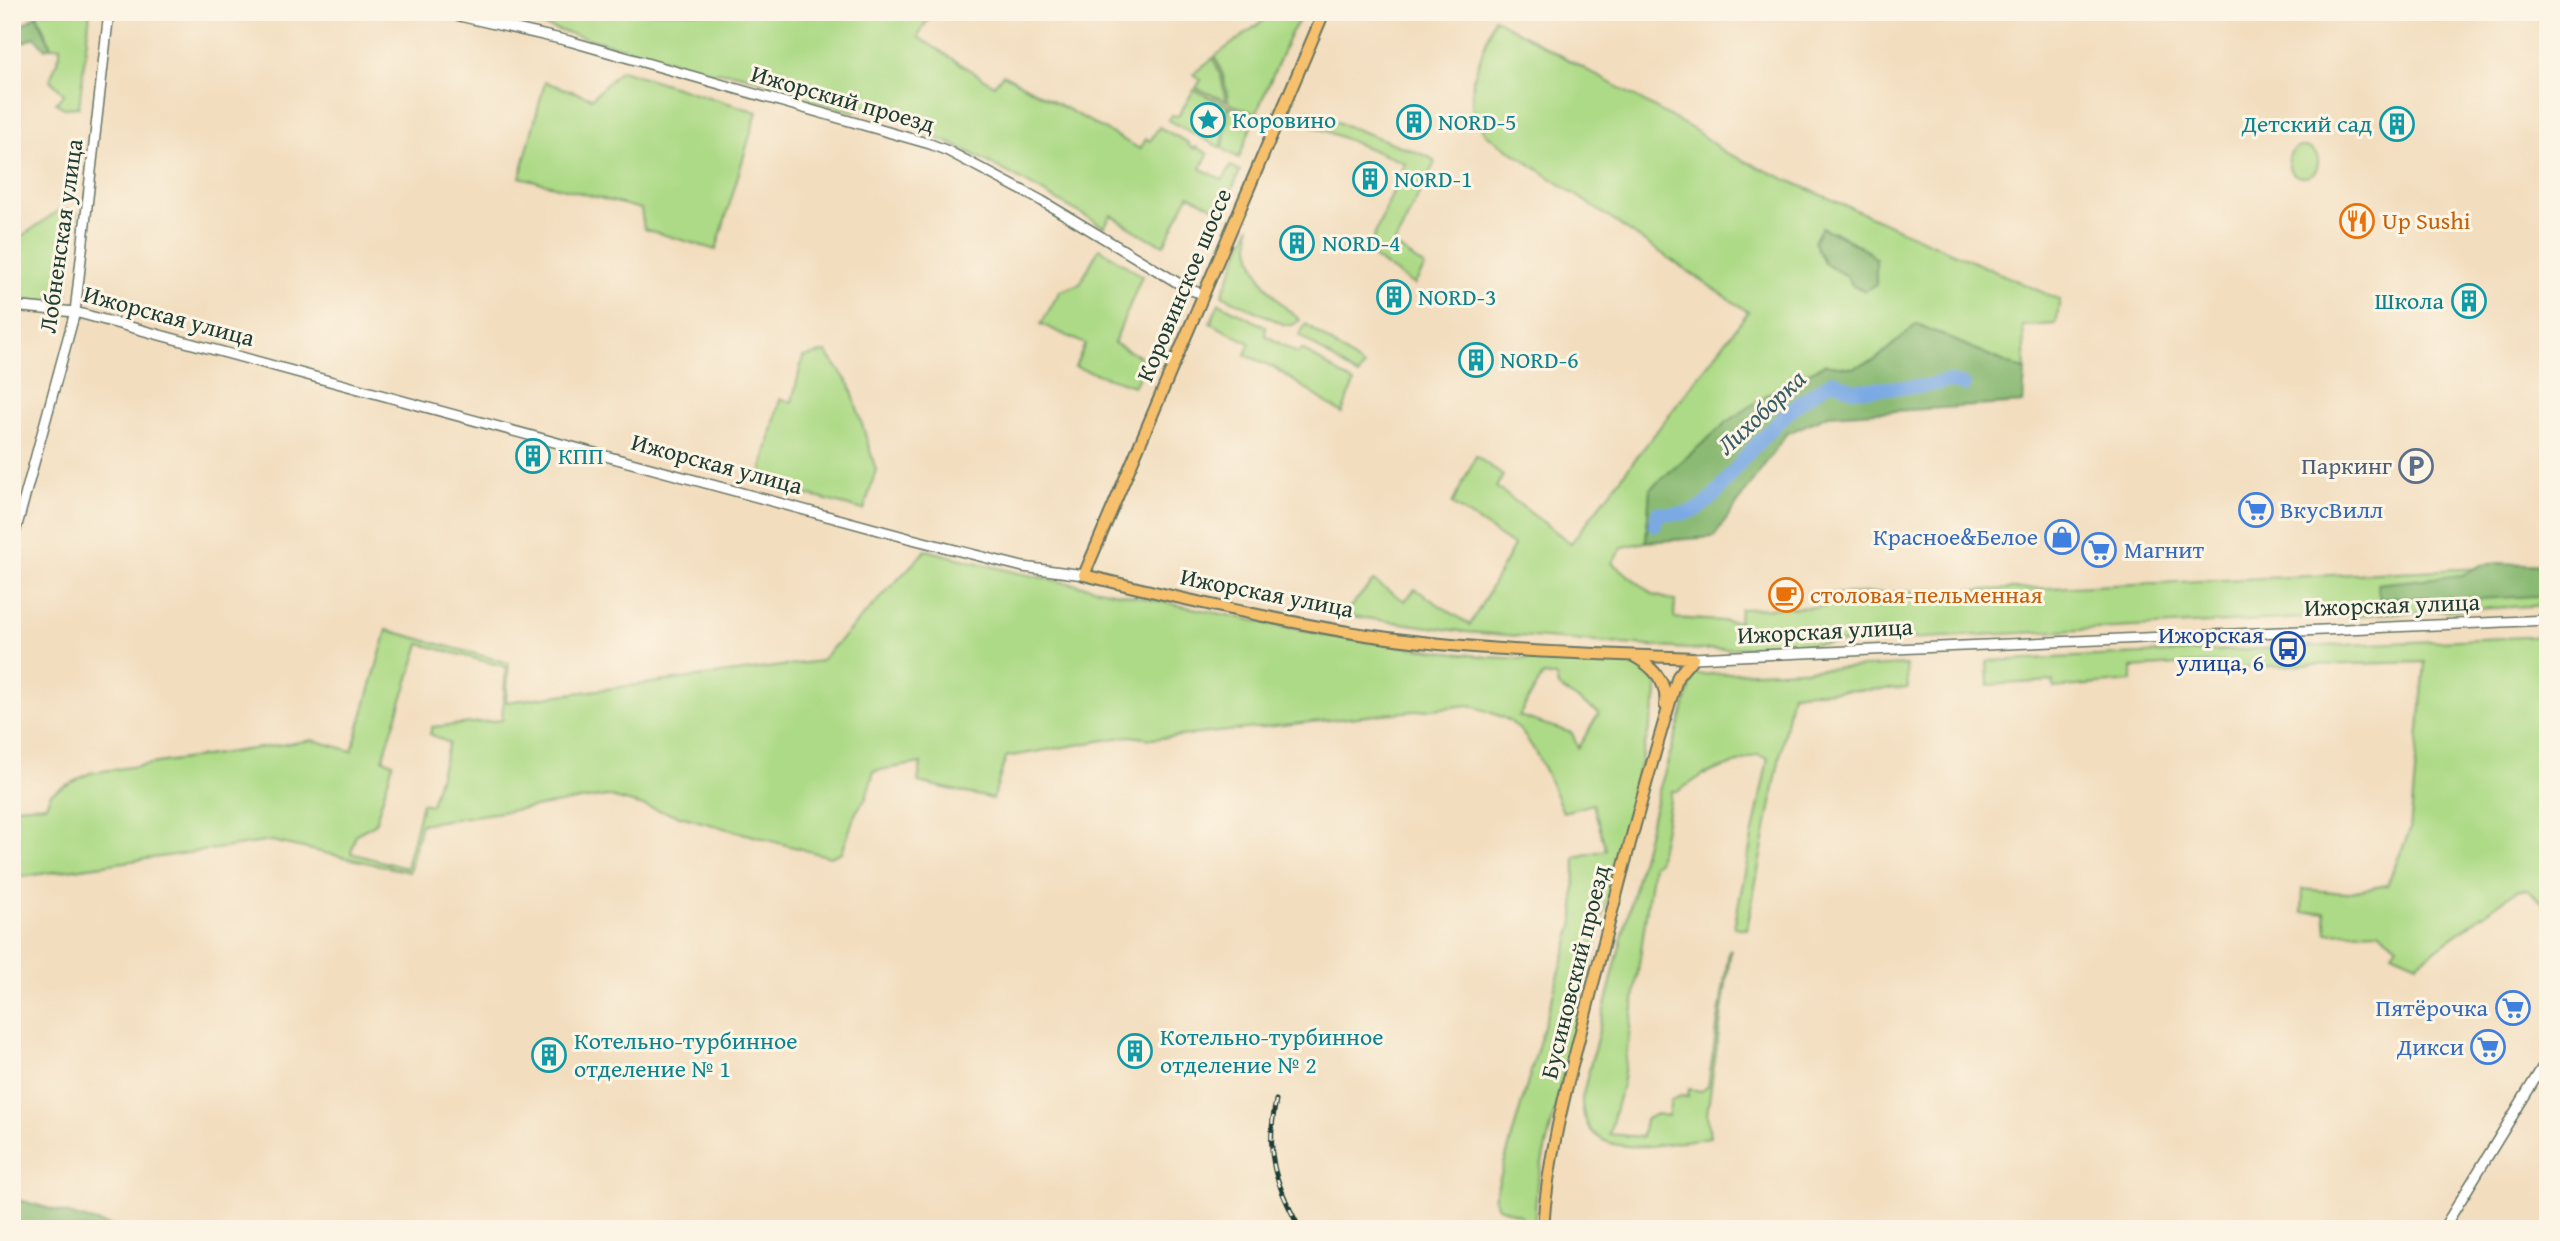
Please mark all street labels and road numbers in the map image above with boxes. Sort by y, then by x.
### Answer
street label: Ижорский проезд [747,56,939,141]
street label: Лобненская улица [30,136,92,335]
street label: Коровинское шоссе [1127,183,1240,387]
street label: Ижорская улица [80,276,259,355]
street label: Ижорская улица [628,424,807,503]
street label: Ижорская улица [1177,559,1357,627]
street label: Ижорская улица [2304,584,2481,625]
street label: Ижорская улица [1736,608,1914,653]
street label: Бусиновский проезд [1531,861,1618,1082]

